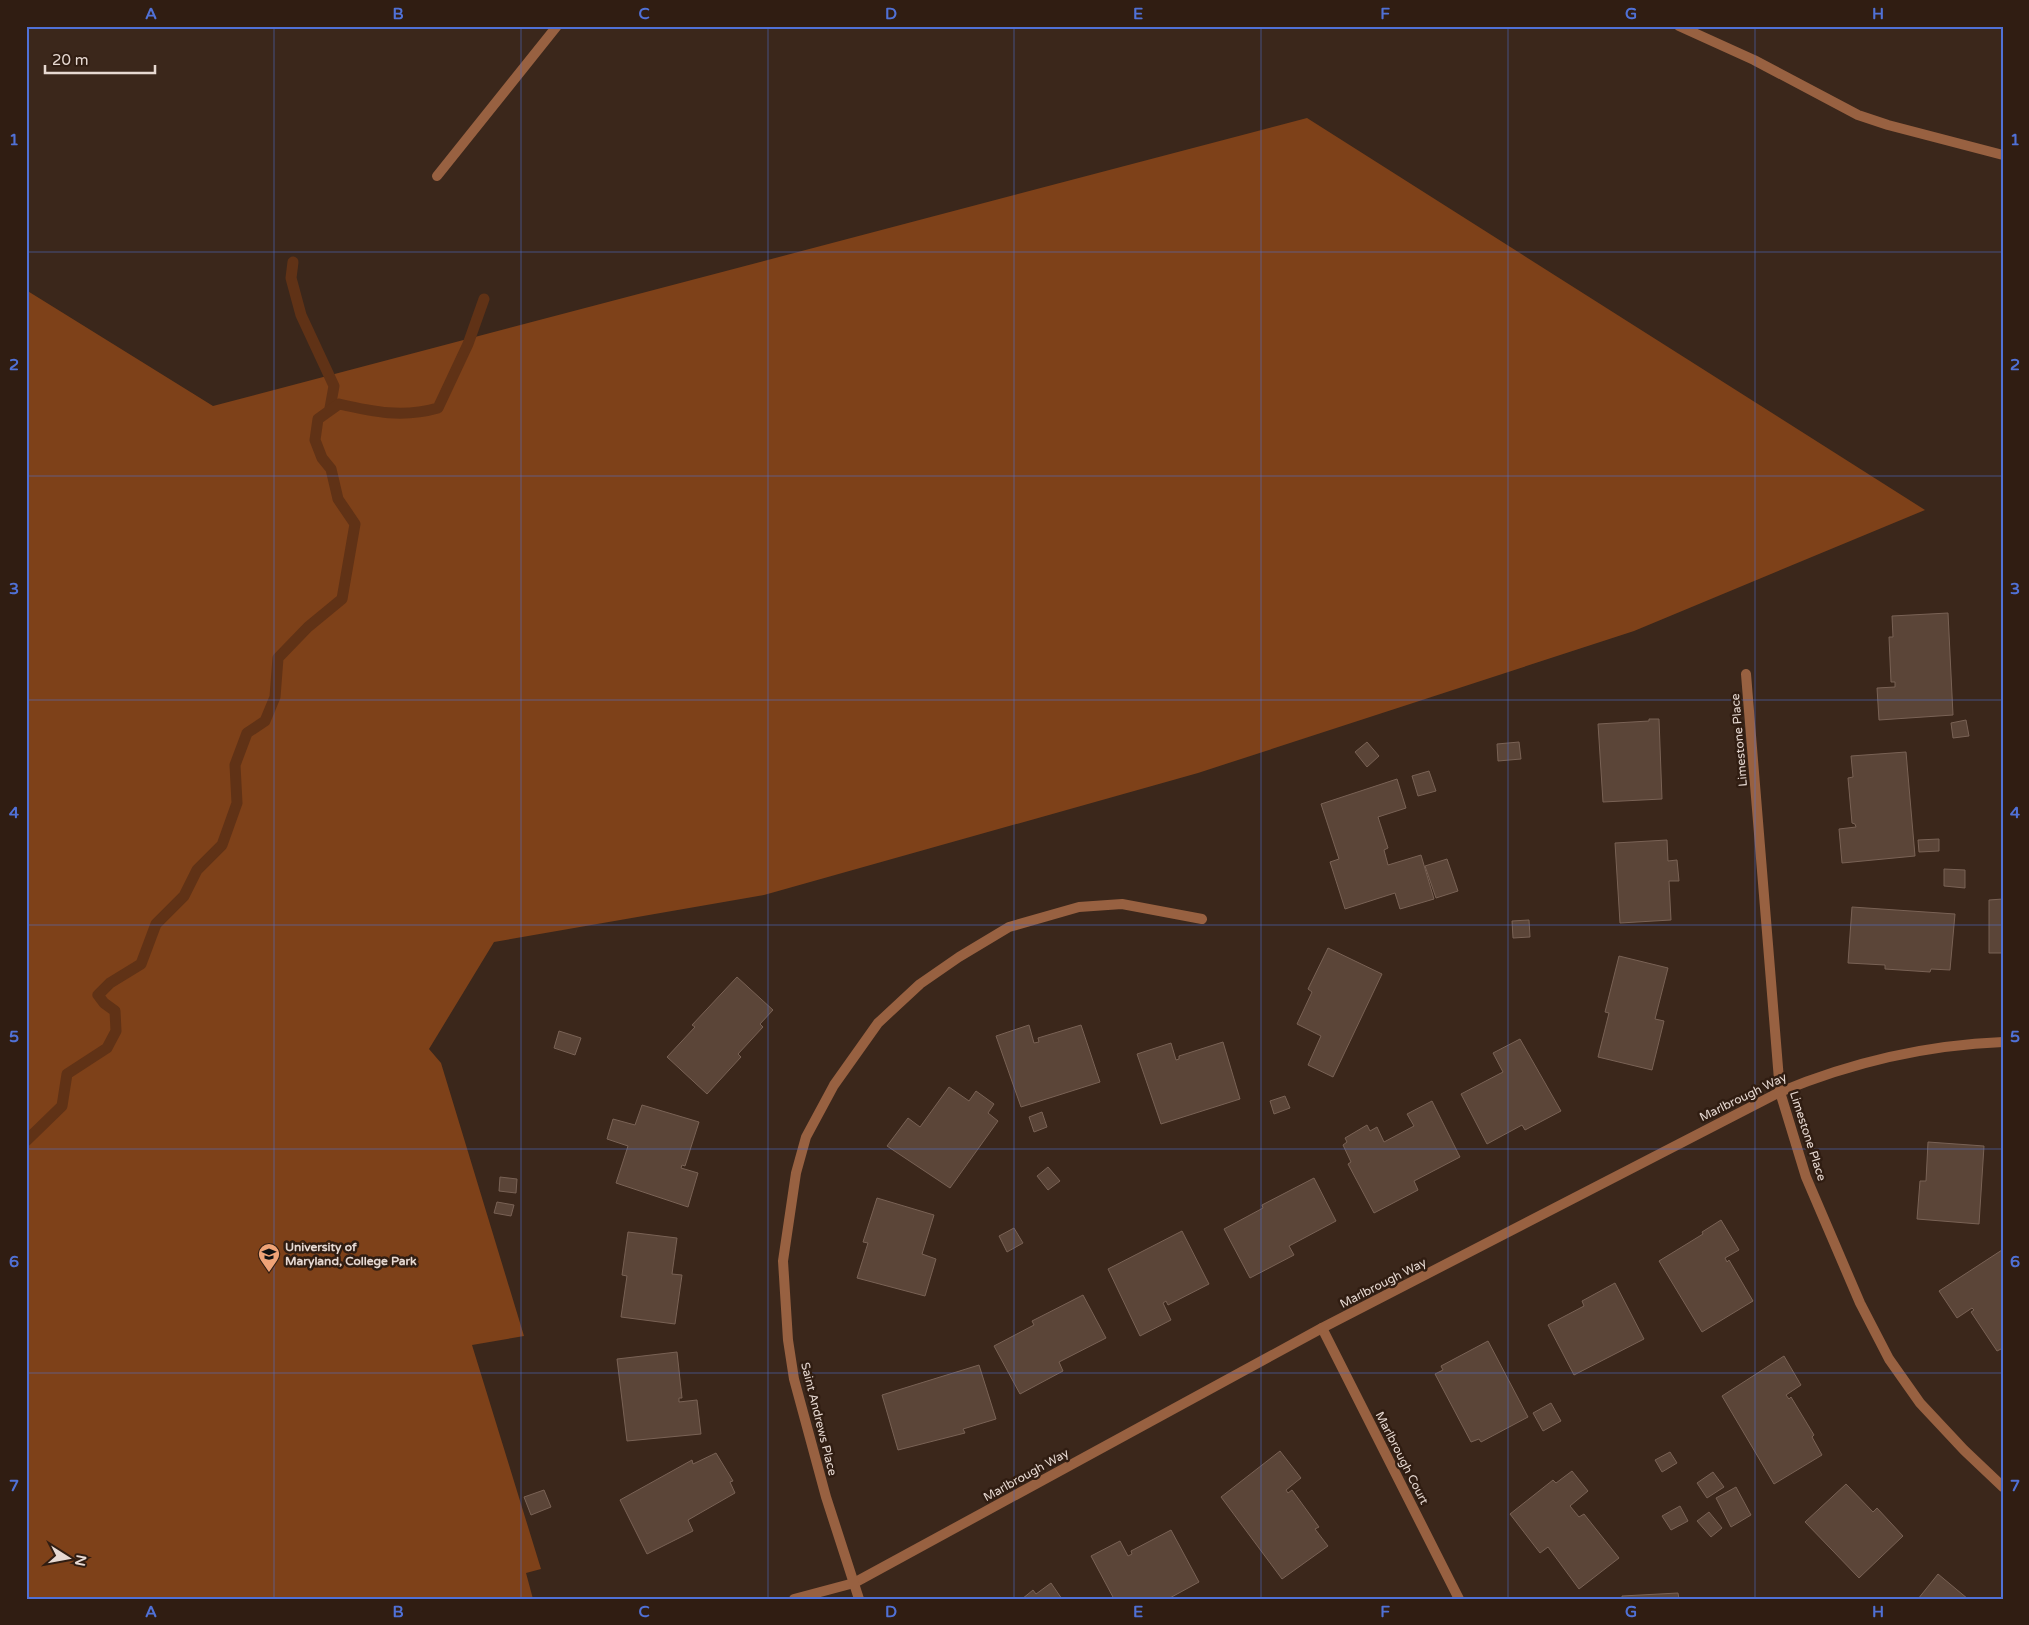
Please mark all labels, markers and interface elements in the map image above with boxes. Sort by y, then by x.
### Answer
text: A [145,4,157,24]
text: B [392,4,404,24]
text: C [638,4,650,24]
text: D [885,4,897,24]
text: E [1133,4,1143,24]
text: F [1380,4,1390,24]
text: G [1625,4,1637,24]
text: H [1872,4,1884,24]
scale bar [45,42,155,74]
text: 20 m [52,51,89,69]
text: 1 [9,130,19,150]
text: 1 [2010,130,2020,150]
text: 2 [9,355,19,375]
text: 2 [2010,355,2020,375]
text: 3 [9,579,19,599]
text: 3 [2010,579,2020,599]
street label: Limestone Place [1728,693,1750,787]
text: 4 [9,803,19,823]
text: 4 [2010,803,2020,823]
text: 5 [9,1027,19,1047]
text: 5 [2010,1027,2020,1047]
street label: Marlbrough Way [1697,1070,1789,1124]
street label: Limestone Place [1787,1089,1829,1183]
place label: University of Maryland, College Park [285,1240,417,1269]
school or university icon: University of Maryland, College Park [257,1242,281,1273]
text: 6 [9,1252,19,1272]
text: 6 [2010,1252,2020,1272]
street label: Marlbrough Way [1337,1255,1429,1311]
street label: Saint Andrews Place [798,1361,840,1477]
street label: Marlbrough Court [1373,1409,1432,1507]
street label: Marlbrough Way [981,1446,1072,1504]
text: 7 [9,1476,19,1496]
text: 7 [2010,1476,2020,1496]
north arrow [42,1532,92,1582]
text: N [71,1553,90,1568]
text: A [145,1602,157,1622]
text: B [392,1602,404,1622]
text: C [638,1602,650,1622]
text: D [885,1602,897,1622]
text: E [1133,1602,1143,1622]
text: F [1380,1602,1390,1622]
text: G [1625,1602,1637,1622]
text: H [1872,1602,1884,1622]

